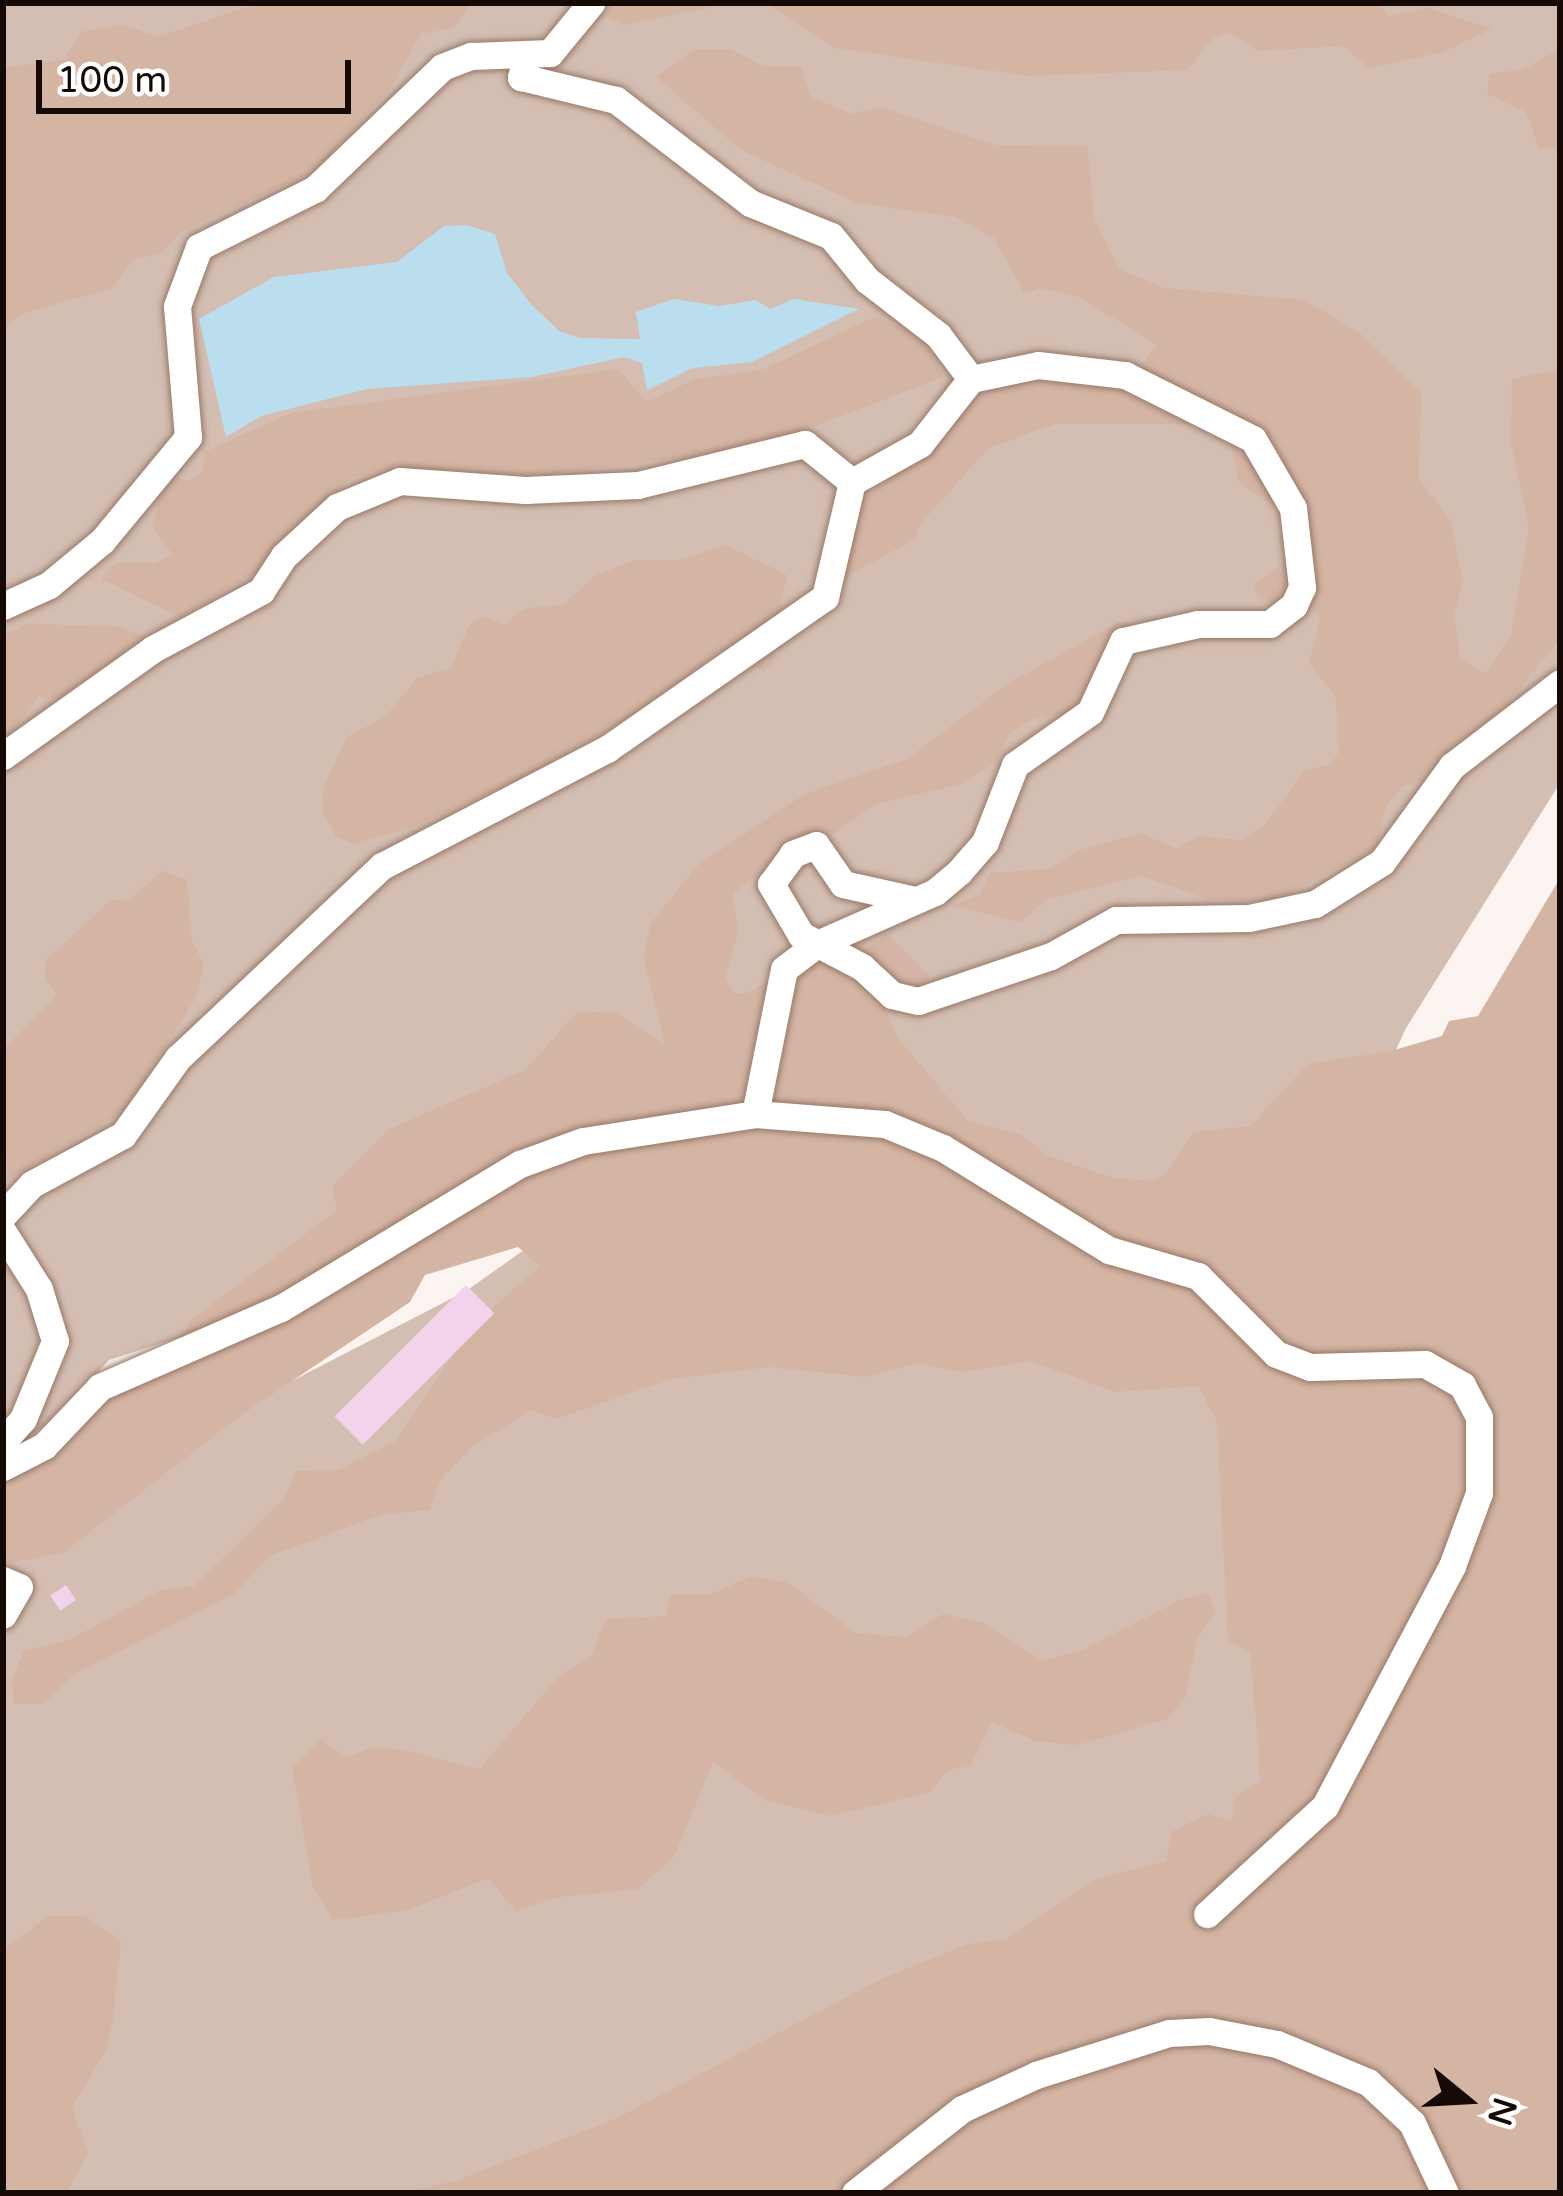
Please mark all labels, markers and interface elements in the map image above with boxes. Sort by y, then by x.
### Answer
scale bar [42,36,357,110]
text: 100 m [57,59,167,102]
north arrow [1407,2040,1527,2160]
text: N [1479,2093,1524,2130]

